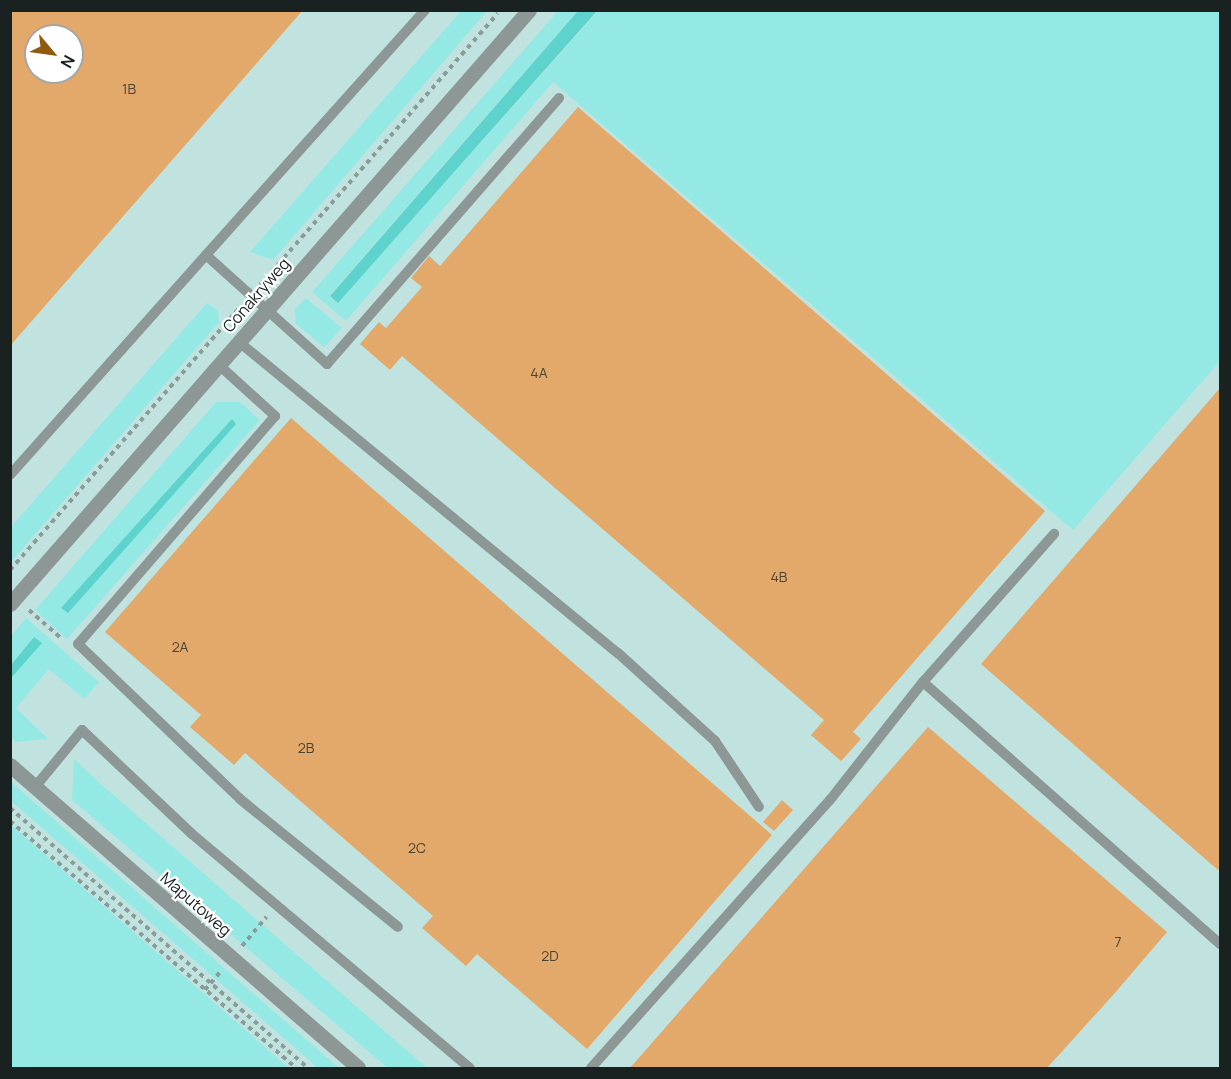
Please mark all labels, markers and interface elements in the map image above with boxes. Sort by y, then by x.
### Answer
north arrow [24,24,84,84]
text: N [56,51,80,72]
house number: 1B [122,81,136,97]
street label: Conakryweg [219,254,293,336]
house number: 4A [530,365,548,381]
house number: 4B [771,569,787,585]
house number: 2A [172,639,188,655]
house number: 2B [298,740,314,756]
house number: 2C [408,840,426,856]
street label: Maputoweg [157,868,235,940]
house number: 7 [1114,934,1122,950]
house number: 2D [541,948,559,964]

